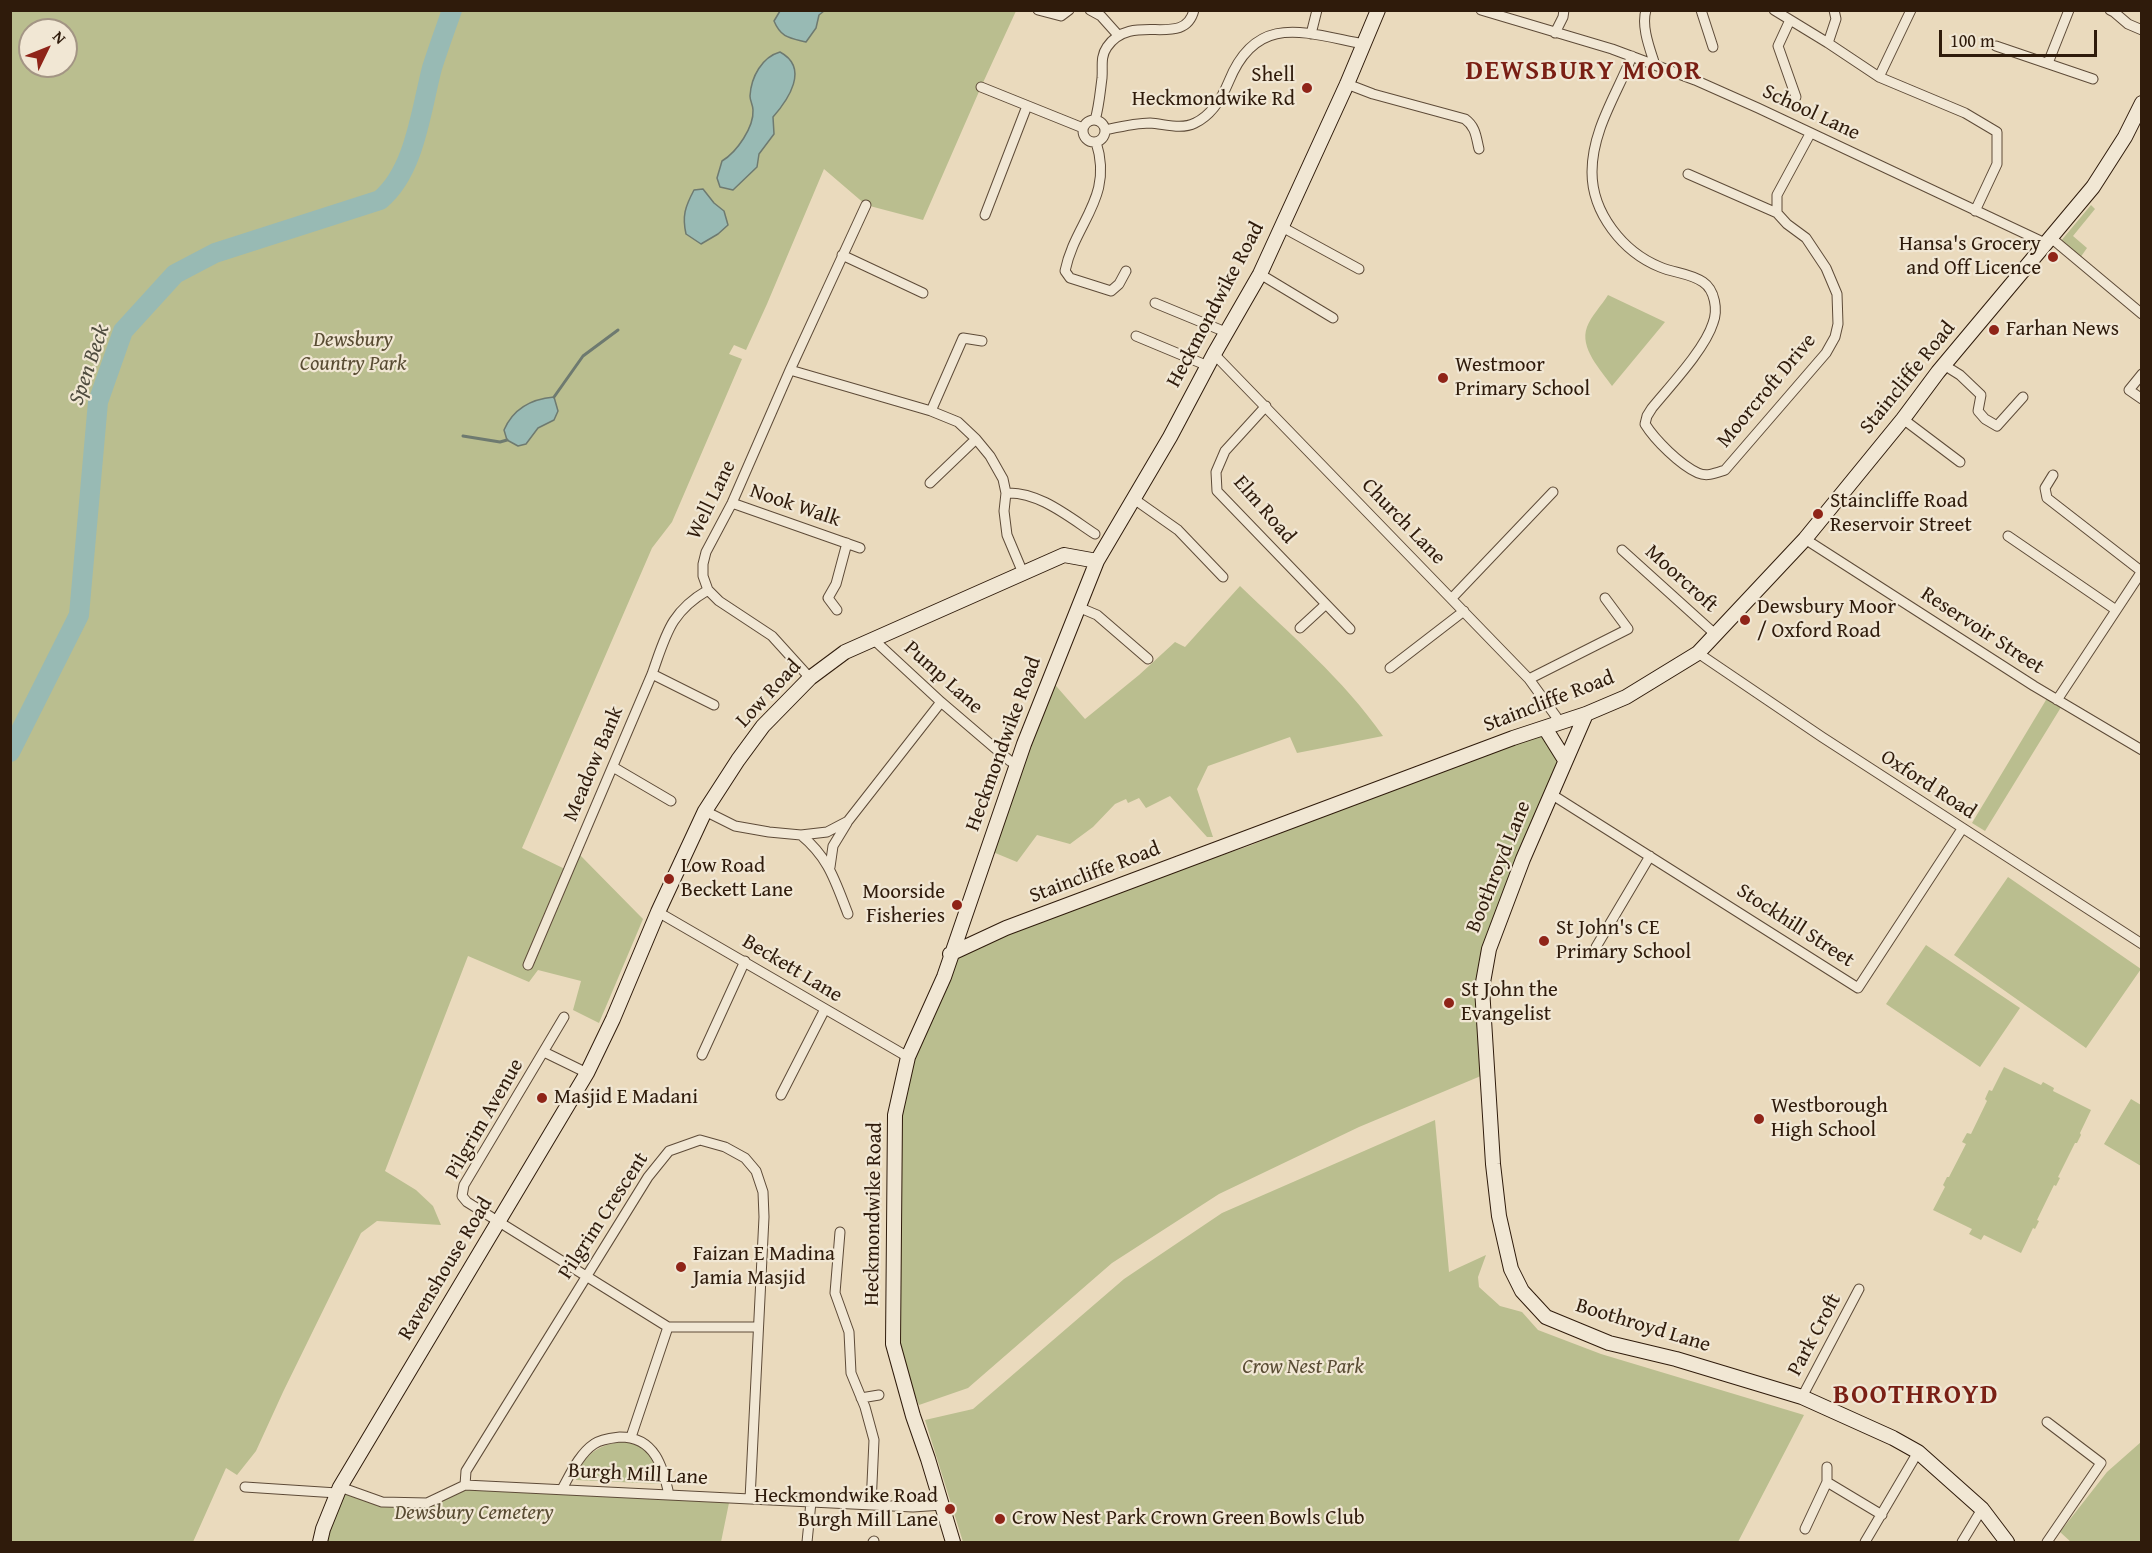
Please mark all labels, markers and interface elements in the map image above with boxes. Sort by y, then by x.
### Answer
north arrow [18,18,78,78]
scale bar [1942,18,2100,56]
text: N [47,25,72,49]
text: 100 m [1950,27,1995,54]
district label: DEWSBURY MOOR [1466,56,1702,88]
place label: Shell Heckmondwike Rd [1132,63,1295,113]
street label: School Lane [1758,79,1864,147]
marker: Shell Heckmondwike Rd [1300,81,1314,95]
street label: Heckmondwike Road [1162,218,1270,392]
place label: Hansa's Grocery and Off Licence [1899,232,2041,282]
marker: Hansa's Grocery and Off Licence [2046,250,2060,264]
street label: Staincliffe Road [1855,316,1961,440]
place label: Farhan News [2006,317,2119,343]
water label: Spen Beck [64,321,116,409]
marker: Farhan News [1987,323,2001,337]
park label: Dewsbury Country Park [300,328,406,378]
street label: Moorcroft Drive [1712,329,1822,453]
place label: Westmoor Primary School [1455,353,1590,403]
marker: Westmoor Primary School [1436,371,1450,385]
street label: Well Lane [682,456,742,544]
street label: Elm Road [1228,471,1300,549]
street label: Church Lane [1356,474,1450,570]
street label: Nook Walk [746,479,844,533]
place label: Staincliffe Road Reservoir Street [1830,489,1972,539]
marker: Staincliffe Road Reservoir Street [1811,507,1825,521]
street label: Moorcroft [1639,540,1723,618]
street label: Reservoir Street [1916,582,2048,680]
place label: Dewsbury Moor / Oxford Road [1757,595,1896,645]
marker: Dewsbury Moor / Oxford Road [1738,613,1752,627]
street label: Pump Lane [898,636,988,720]
street label: Heckmondwike Road [961,653,1047,835]
street label: Low Road [731,655,807,733]
street label: Staincliffe Road [1480,666,1618,738]
street label: Meadow Bank [558,703,630,825]
street label: Oxford Road [1875,745,1981,825]
street label: Boothroyd Lane [1461,798,1537,936]
street label: Staincliffe Road [1026,837,1164,909]
place label: Low Road Beckett Lane [681,854,793,904]
marker: Low Road Beckett Lane [662,872,676,886]
street label: Stockhill Street [1731,879,1859,973]
place label: Moorside Fisheries [862,880,945,930]
marker: Moorside Fisheries [950,898,964,912]
place label: St John's CE Primary School [1556,916,1691,966]
street label: Beckett Lane [737,929,847,1009]
marker: St John's CE Primary School [1537,934,1551,948]
place label: St John the Evangelist [1461,978,1558,1028]
marker: St John the Evangelist [1442,996,1456,1010]
street label: Pilgrim Avenue [440,1055,530,1183]
place label: Masjid E Madani [554,1085,698,1111]
marker: Masjid E Madani [535,1091,549,1105]
place label: Westborough High School [1771,1094,1888,1144]
marker: Westborough High School [1752,1112,1766,1126]
street label: Heckmondwike Road [860,1122,888,1306]
street label: Pilgrim Crescent [554,1148,654,1284]
street label: Ravenshouse Road [393,1193,499,1345]
place label: Faizan E Madina Jamia Masjid [693,1242,835,1292]
marker: Faizan E Madina Jamia Masjid [674,1260,688,1274]
street label: Park Croft [1783,1289,1847,1381]
street label: Boothroyd Lane [1573,1294,1713,1358]
park label: Crow Nest Park [1242,1355,1364,1381]
district label: BOOTHROYD [1833,1380,1999,1412]
street label: Burgh Mill Lane [567,1459,709,1491]
place label: Heckmondwike Road Burgh Mill Lane [754,1484,938,1534]
park label: Dewsbury Cemetery [394,1501,554,1527]
marker: Heckmondwike Road Burgh Mill Lane [943,1502,957,1516]
place label: Crow Nest Park Crown Green Bowls Club [1012,1506,1365,1532]
marker: Crow Nest Park Crown Green Bowls Club [993,1512,1007,1526]

